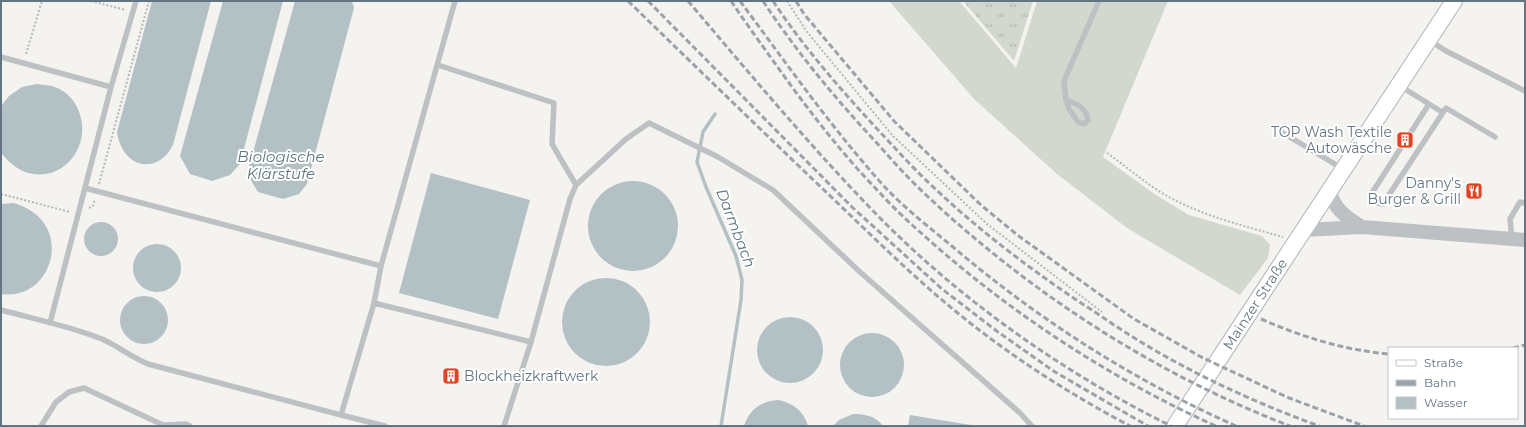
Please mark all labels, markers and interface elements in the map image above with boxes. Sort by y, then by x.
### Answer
place label: TOP Wash Textile Autowäsche [1271,123,1392,157]
building icon: TOP Wash Textile Autowäsche [1395,130,1415,150]
water label: Biologische Klärstufe [237,147,325,183]
place label: Danny's Burger & Grill [1368,174,1461,208]
restaurant icon: Danny's Burger & Grill [1464,181,1484,201]
water label: Darmbach [712,186,760,270]
street label: Mainzer Straße [1219,255,1291,353]
legend [1388,347,1518,419]
text: Straße [1424,355,1463,370]
building icon: Blockheizkraftwerk [441,366,461,386]
place label: Blockheizkraftwerk [464,367,599,385]
text: Bahn [1424,375,1456,390]
text: Wasser [1424,395,1468,410]

